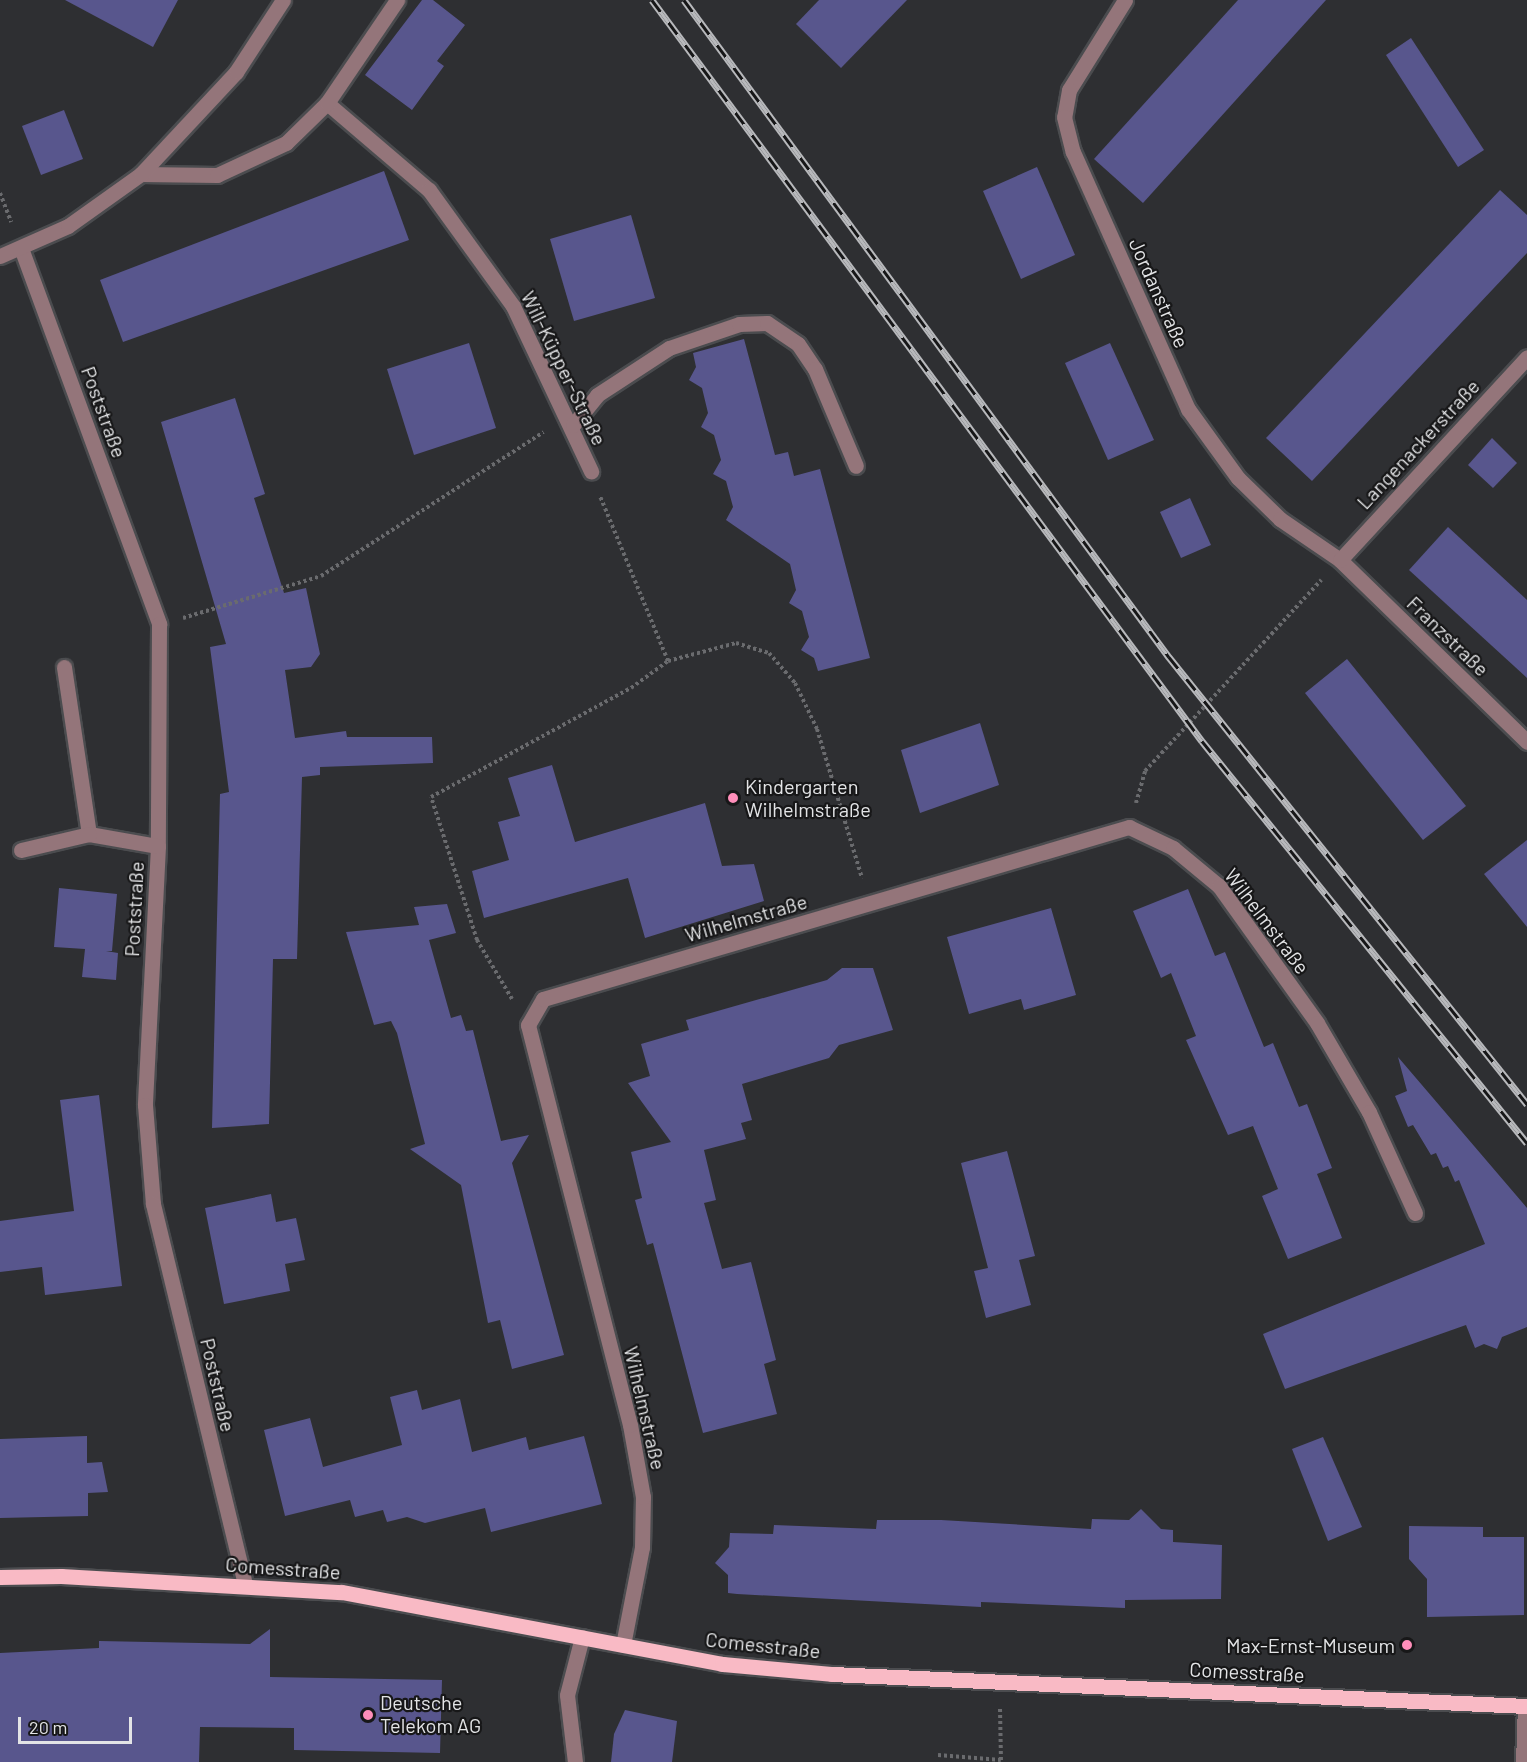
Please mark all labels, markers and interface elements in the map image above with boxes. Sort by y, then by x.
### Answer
street label: Jordanstraße [1124,234,1194,352]
street label: Will-Küpper-Straße [516,287,612,449]
street label: Poststraße [76,363,132,461]
street label: Langenackerstraße [1352,374,1484,514]
street label: Franzstraße [1402,591,1494,681]
place label: Kindergarten Wilhelmstraße [745,774,871,821]
marker: Kindergarten Wilhelmstraße [726,791,740,805]
street label: Poststraße [120,861,148,957]
street label: Wilhelmstraße [1220,864,1314,978]
street label: Wilhelmstraße [682,889,810,947]
street label: Poststraße [196,1336,240,1434]
street label: Wilhelmstraße [619,1344,671,1472]
street label: Comesstraße [225,1552,341,1584]
street label: Comesstraße [704,1627,822,1663]
place label: Max-Ernst-Museum [1226,1633,1395,1657]
marker: Max-Ernst-Museum [1400,1638,1414,1652]
street label: Comesstraße [1189,1657,1305,1687]
place label: Deutsche Telekom AG [380,1691,481,1738]
scale bar [21,1705,135,1743]
marker: Deutsche Telekom AG [361,1708,375,1722]
text: 20 m [29,1716,67,1738]

